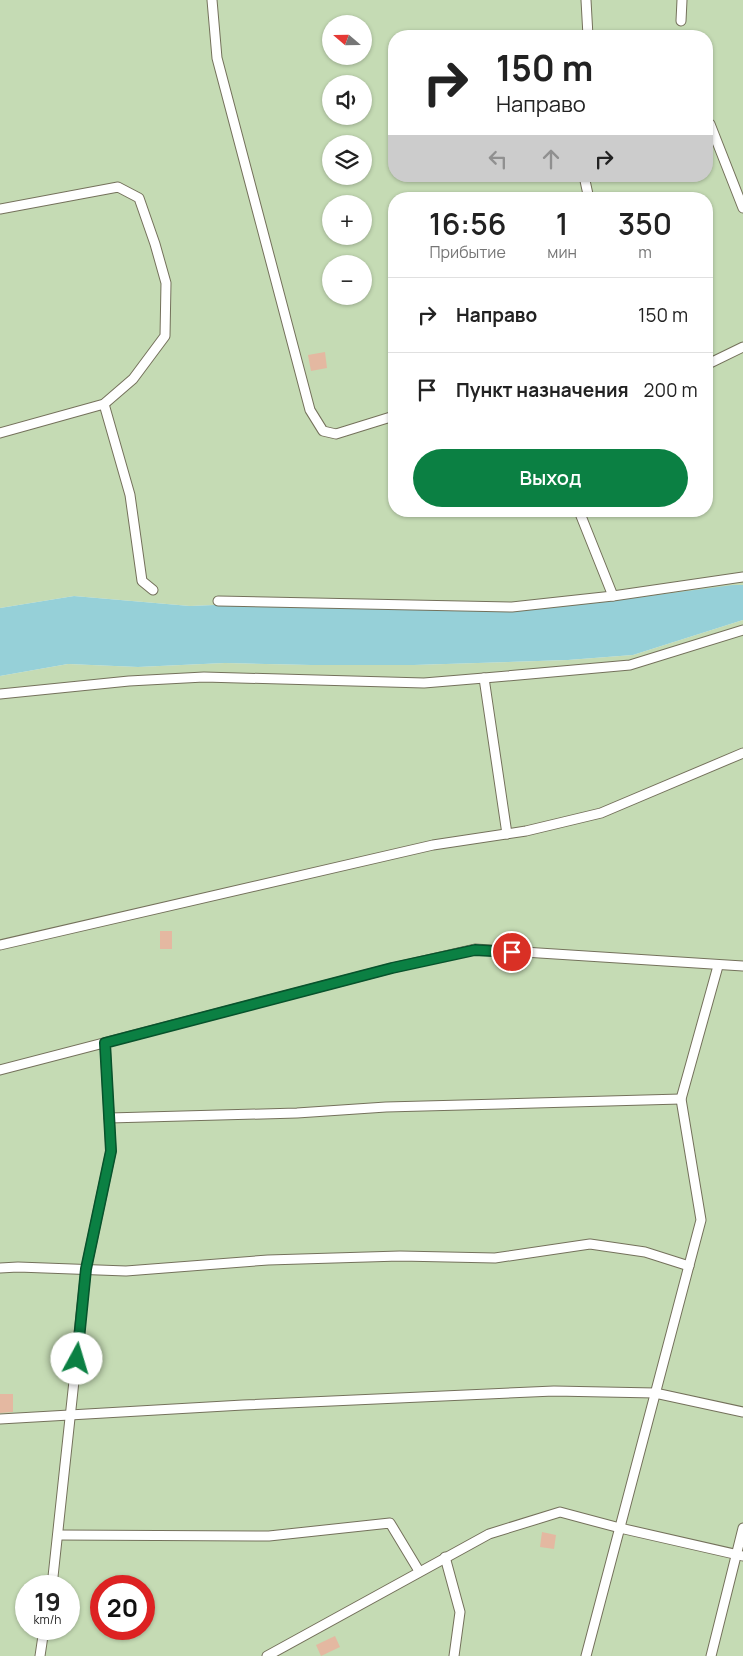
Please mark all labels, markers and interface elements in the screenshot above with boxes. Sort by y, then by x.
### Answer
north arrow [322,15,372,65]
map controls [322,15,372,305]
text: 150 m [496,44,593,92]
icon: right [413,50,478,115]
button: sound [322,75,372,125]
text: Направо [496,89,586,119]
button: layers [322,135,372,185]
icon: left [484,145,512,173]
icon: ahead [537,145,565,173]
icon: right [590,145,618,173]
button: + [322,195,372,245]
text: 16:56 [429,203,506,244]
text: 1 [556,203,569,244]
text: 350 [618,203,672,244]
text: Прибытие [430,241,506,263]
text: мин [547,241,577,263]
text: m [638,241,652,263]
button: − [322,255,372,305]
icon: right [413,301,441,329]
text: Направо [456,302,537,328]
text: 150 m [638,302,688,328]
icon: arrive [413,376,441,404]
text: Пункт назначения [456,377,629,403]
text: 200 m [644,377,698,403]
button: Выход [413,449,688,507]
pin [491,931,533,973]
icon: arrive [498,938,526,966]
position arrow [50,1332,102,1384]
speed limit sign: 20 [90,1575,155,1640]
text: 19 [34,1584,61,1619]
text: km/h [34,1611,61,1628]

